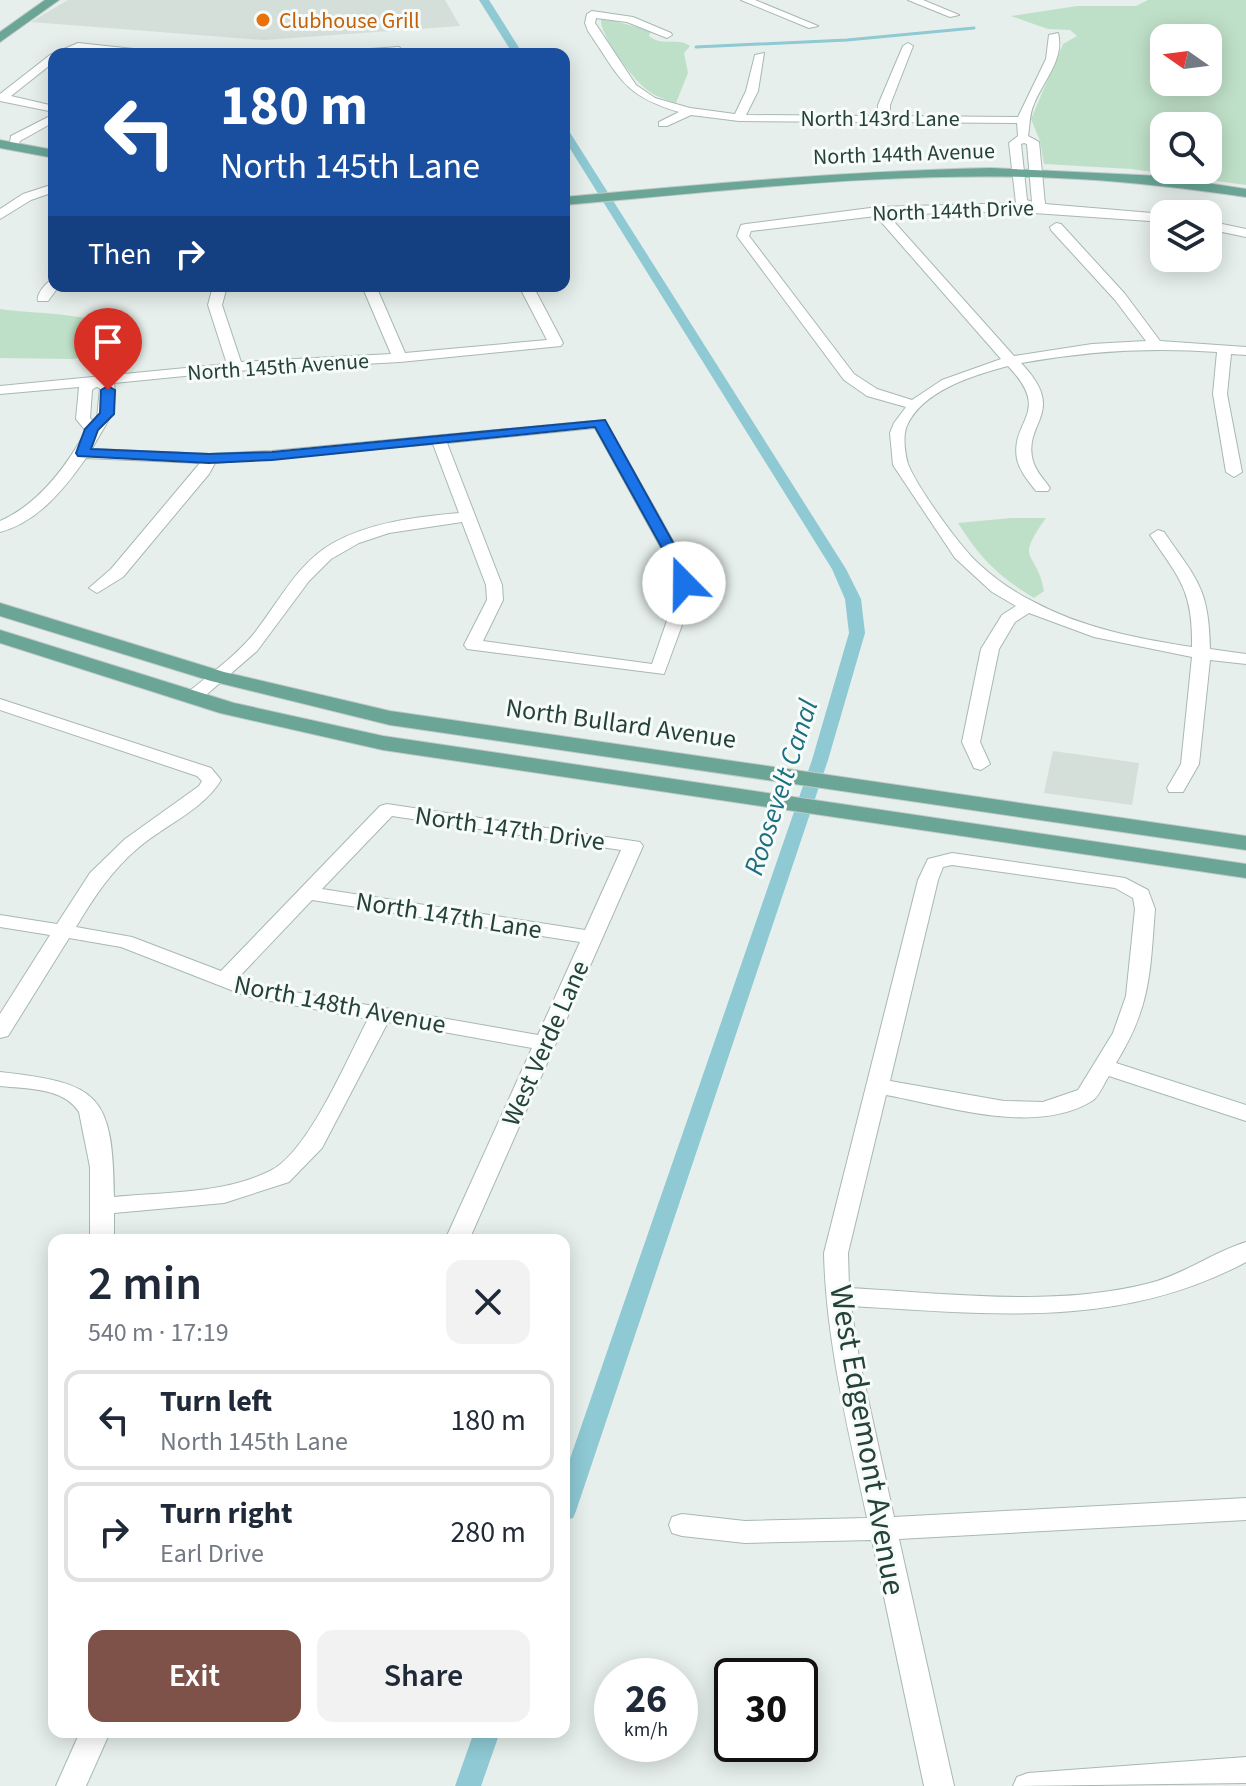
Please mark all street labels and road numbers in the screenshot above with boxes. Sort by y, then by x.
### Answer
street label: North 143rd Lane [800,103,960,135]
street label: North 144th Avenue [813,135,996,173]
street label: North 144th Drive [872,192,1035,230]
street label: North 145th Avenue [186,345,370,389]
street label: North Bullard Avenue [503,689,739,758]
street label: North 147th Drive [413,797,607,860]
street label: North 147th Lane [353,883,545,948]
street label: West Verde Lane [492,954,599,1132]
street label: North 148th Avenue [231,966,449,1043]
street label: West Edgemont Avenue [817,1282,917,1599]

